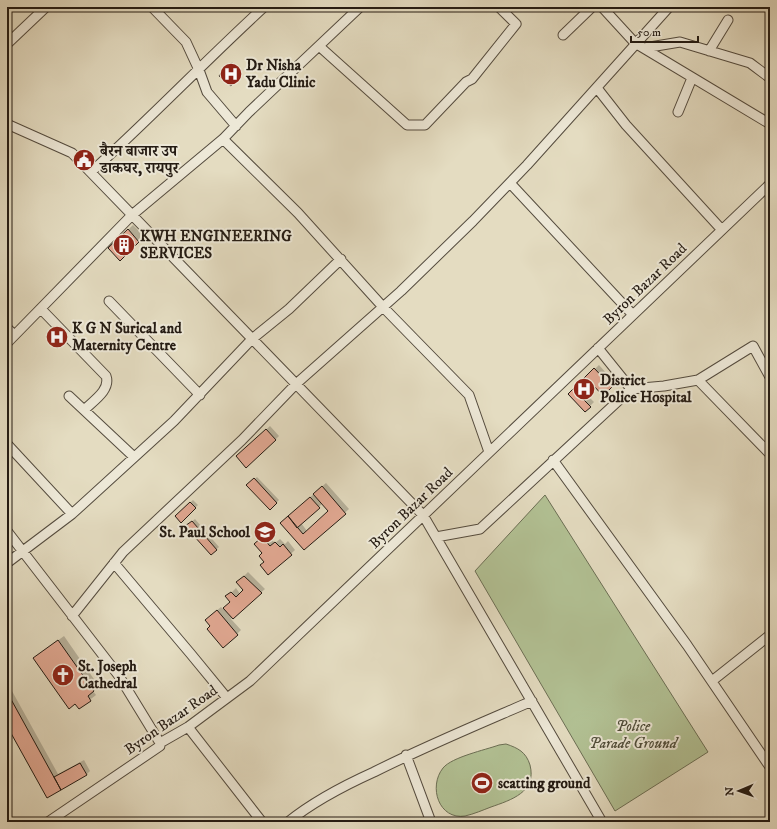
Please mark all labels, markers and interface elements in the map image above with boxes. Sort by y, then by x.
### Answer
scale bar [631,18,698,44]
text: 50 m [637,25,661,40]
place label: Dr Nisha Yadu Clinic [245,56,316,92]
hospital icon: Dr Nisha Yadu Clinic [218,61,244,87]
place label: बैरन बाजार उप डाकघर, रायपुर [99,141,180,178]
public building icon: बैरन बाजार उप डाकघर, रायपुर [71,147,97,173]
place label: KWH ENGINEERING SERVICES [140,227,292,263]
building icon: KWH ENGINEERING SERVICES [111,232,137,258]
street label: Byron Bazar Road [599,239,691,329]
place label: K G N Surical and Maternity Centre [72,319,182,355]
hospital icon: K G N Surical and Maternity Centre [44,324,70,350]
place label: District Police Hospital [600,371,692,407]
hospital icon: District Police Hospital [571,376,597,402]
street label: Byron Bazar Road [365,463,457,553]
school or university icon: St. Paul School [252,519,278,545]
place label: St. Paul School [159,523,250,542]
place label: St. Joseph Cathedral [78,657,138,693]
church icon: St. Joseph Cathedral [50,662,76,688]
street label: Byron Bazar Road [121,681,222,759]
park label: Police Parade Ground [589,717,680,753]
sports icon: scatting ground [469,770,495,796]
north arrow [719,771,759,811]
place label: scatting ground [498,774,591,793]
text: N [723,787,737,796]

